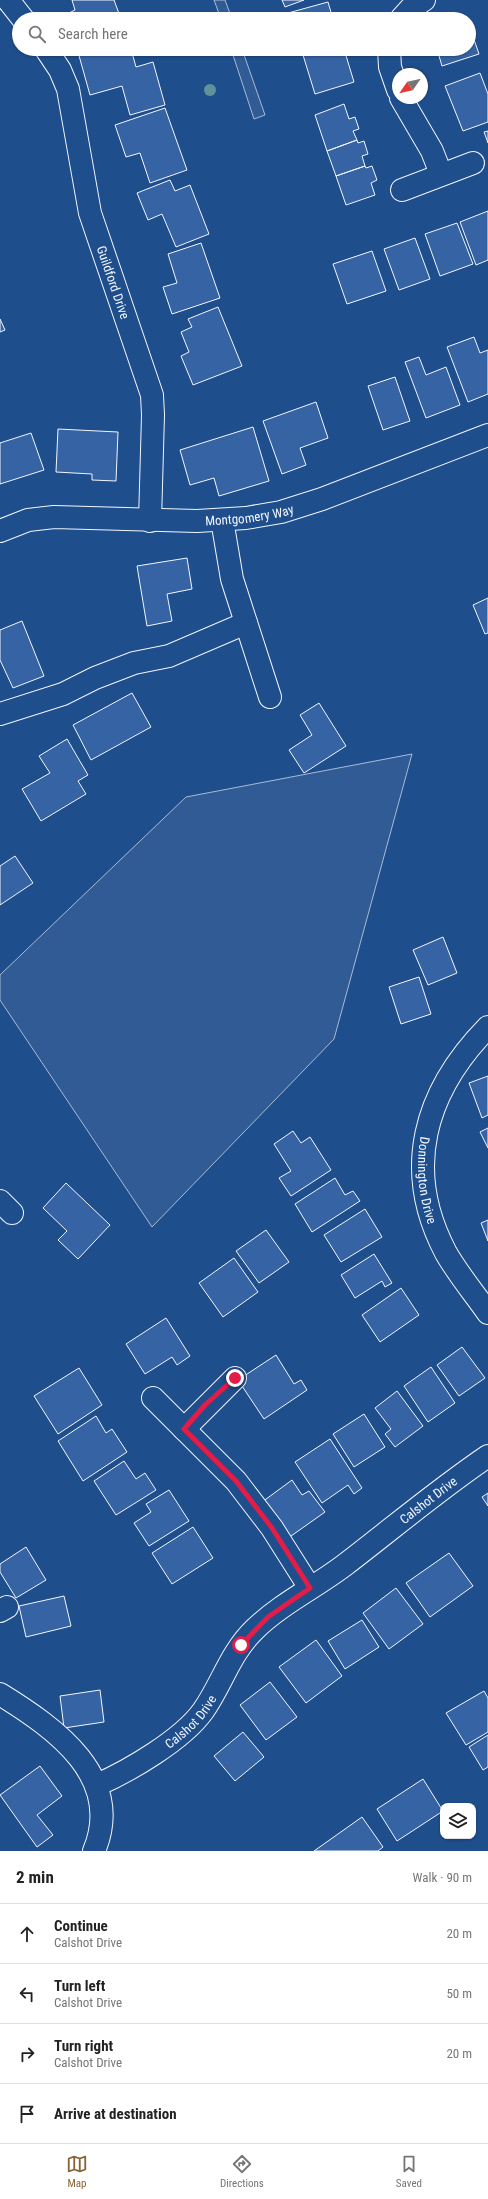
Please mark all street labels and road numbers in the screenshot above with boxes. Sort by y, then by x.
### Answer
street label: Guildford Drive [94,244,133,321]
street label: Montgomery Way [205,501,296,528]
street label: Donnington Drive [415,1136,440,1226]
street label: Calshot Drive [397,1473,460,1527]
street label: Calshot Drive [162,1692,219,1751]

